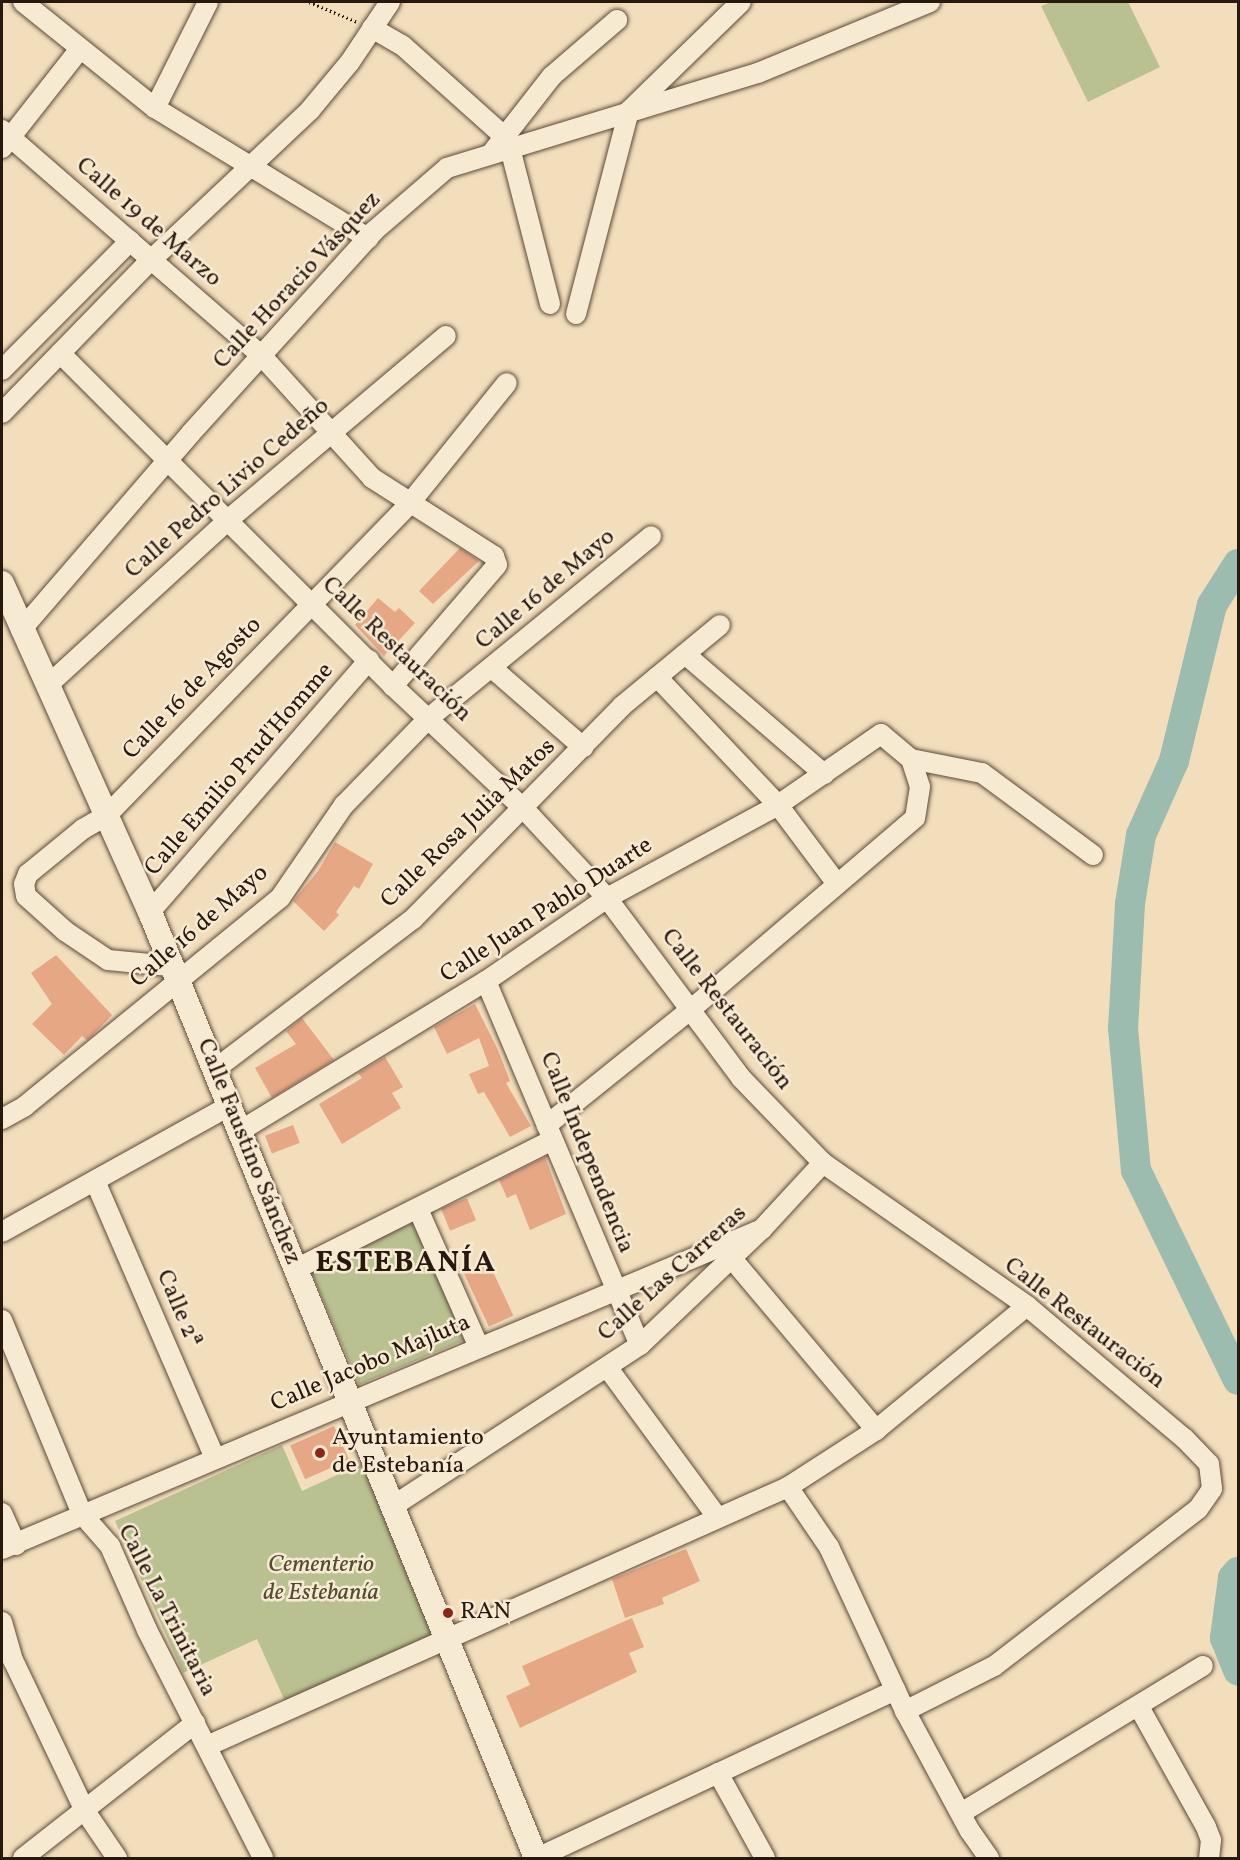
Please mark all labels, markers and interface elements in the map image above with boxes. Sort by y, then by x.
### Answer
street label: Calle 19 de Marzo [69,152,227,294]
street label: Calle Horacio Vásquez [208,186,388,376]
street label: Calle Pedro Livio Cedeño [120,392,336,586]
street label: Calle 16 de Mayo [470,523,622,657]
street label: Calle Restauración [315,571,477,729]
street label: Calle 16 de Agosto [118,612,268,766]
street label: Calle Emilio Prud'Homme [139,657,341,883]
street label: Calle Rosa Julia Matos [376,733,562,915]
street label: Calle Juan Pablo Duarte [436,832,658,990]
street label: Calle 16 de Mayo [125,859,275,995]
street label: Calle Restauración [654,924,798,1096]
street label: Calle Faustino Sánchez [189,1035,307,1269]
street label: Calle Independencia [532,1048,640,1258]
street label: Calle Las Carreras [593,1200,753,1348]
district label: ESTEBANÍA [315,1245,497,1281]
street label: Calle Restauración [998,1252,1170,1396]
street label: Calle 2ª [149,1266,207,1352]
street label: Calle Jacobo Majluta [267,1309,475,1419]
place label: Ayuntamiento de Estebanía [332,1425,484,1481]
marker: Ayuntamiento de Estebanía [313,1446,327,1460]
street label: Calle La Trinitaria [110,1520,222,1702]
park label: Cementerio de Estebanía [263,1552,379,1608]
place label: RAN [460,1599,511,1627]
marker: RAN [441,1606,455,1620]

